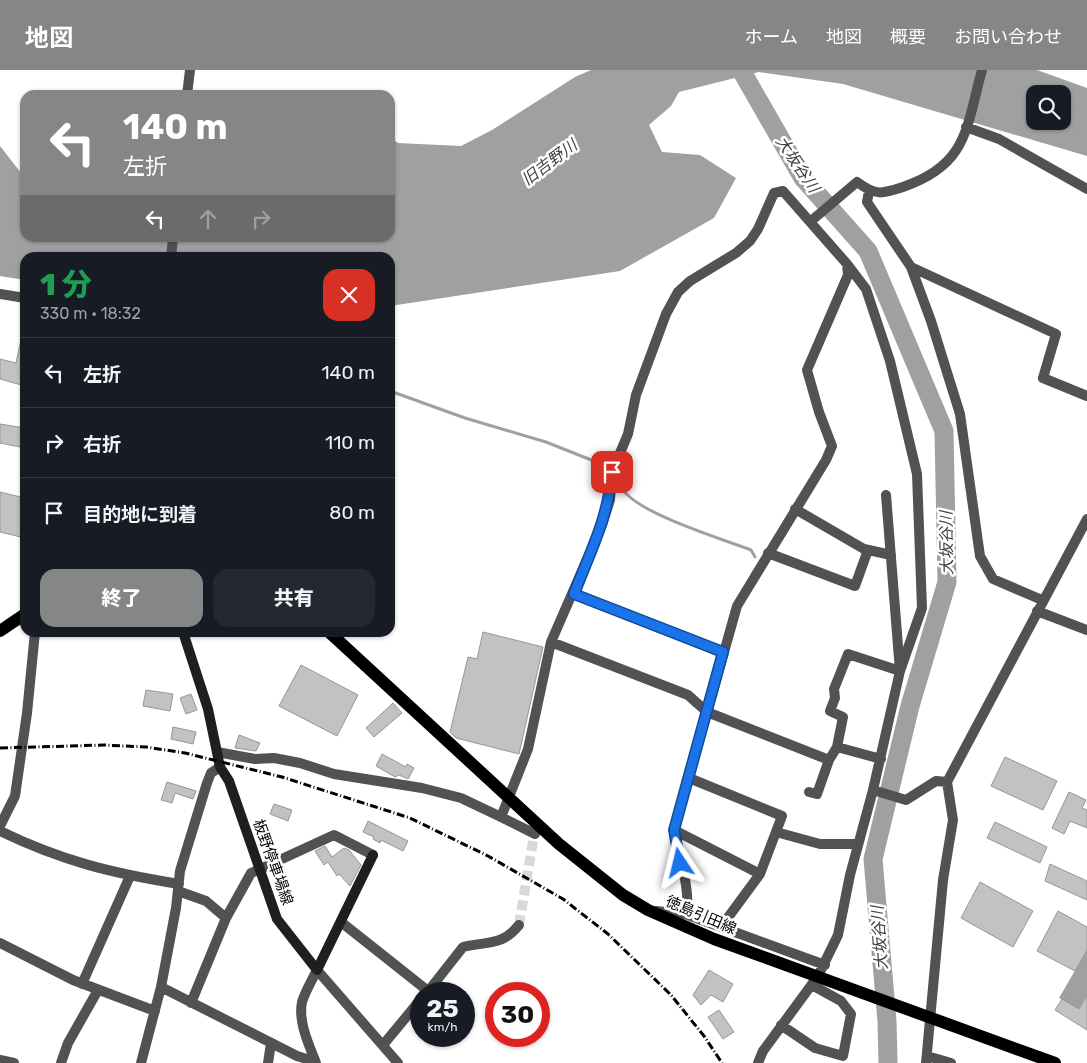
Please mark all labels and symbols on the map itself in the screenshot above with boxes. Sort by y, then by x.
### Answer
water label: 大坂谷川 [772,132,824,198]
water label: 旧吉野川 [518,134,582,189]
pin [591,451,633,493]
water label: 大坂谷川 [936,509,957,575]
street label: 板野停車場線 [249,817,297,907]
position arrow [653,836,705,888]
street label: 徳島引田線 [663,892,739,938]
water label: 大坂谷川 [868,903,891,971]
speed limit sign: 30 [485,982,550,1047]

